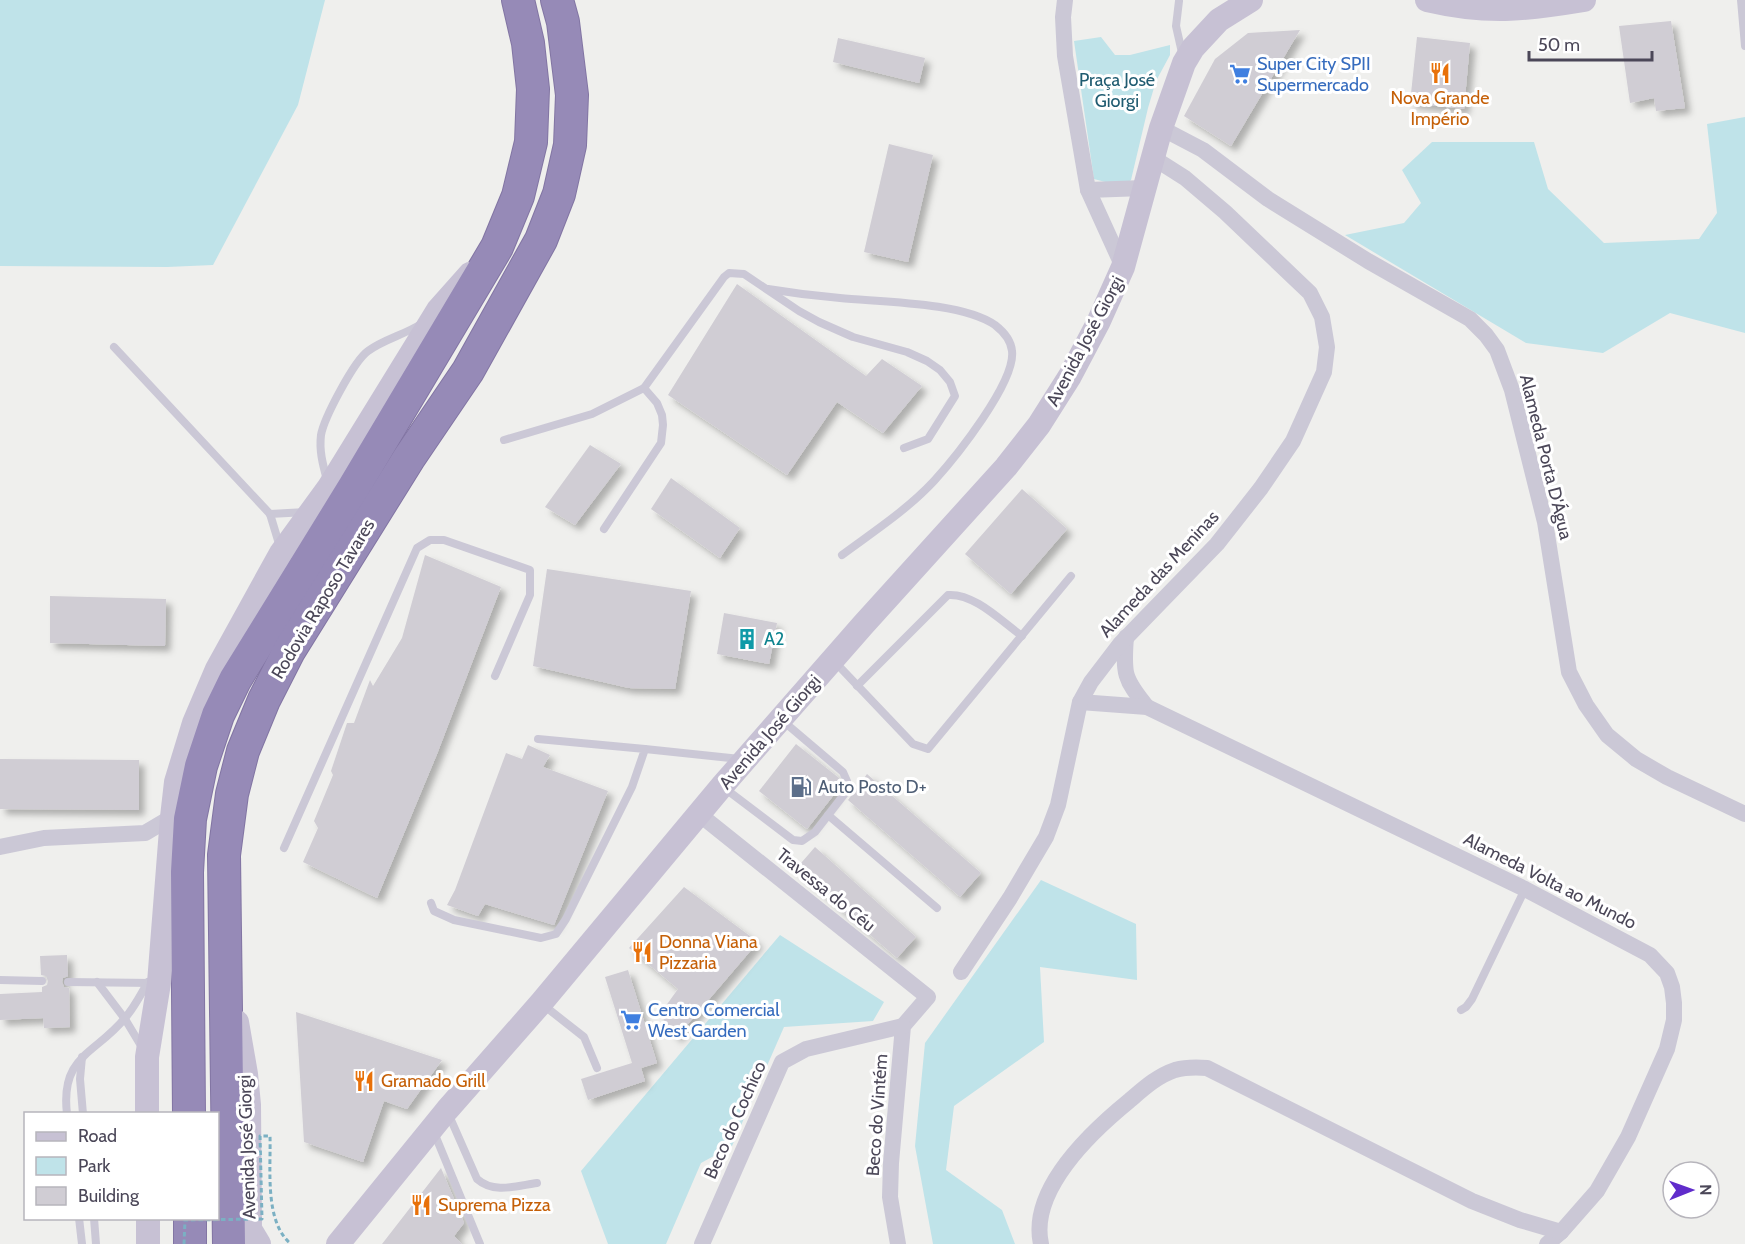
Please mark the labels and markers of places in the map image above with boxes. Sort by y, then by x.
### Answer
place label: Super City SPII Supermercado [1257,53,1370,96]
restaurant icon: Nova Grande Império [1428,61,1452,85]
supermarket icon: Super City SPII Supermercado [1228,62,1252,86]
place label: Nova Grande Império [1390,87,1490,130]
building icon: A2 [735,627,759,651]
place label: A2 [764,628,785,650]
fuel station icon: Auto Posto D+ [789,775,813,799]
place label: Auto Posto D+ [818,776,927,798]
place label: Donna Viana Pizzaria [659,931,758,974]
restaurant icon: Donna Viana Pizzaria [630,940,654,964]
place label: Centro Comercial West Garden [648,999,780,1042]
supermarket icon: Centro Comercial West Garden [619,1008,643,1032]
restaurant icon: Gramado Grill [352,1069,376,1093]
place label: Gramado Grill [381,1070,486,1092]
restaurant icon: Suprema Pizza [409,1193,433,1217]
place label: Suprema Pizza [438,1194,551,1216]

